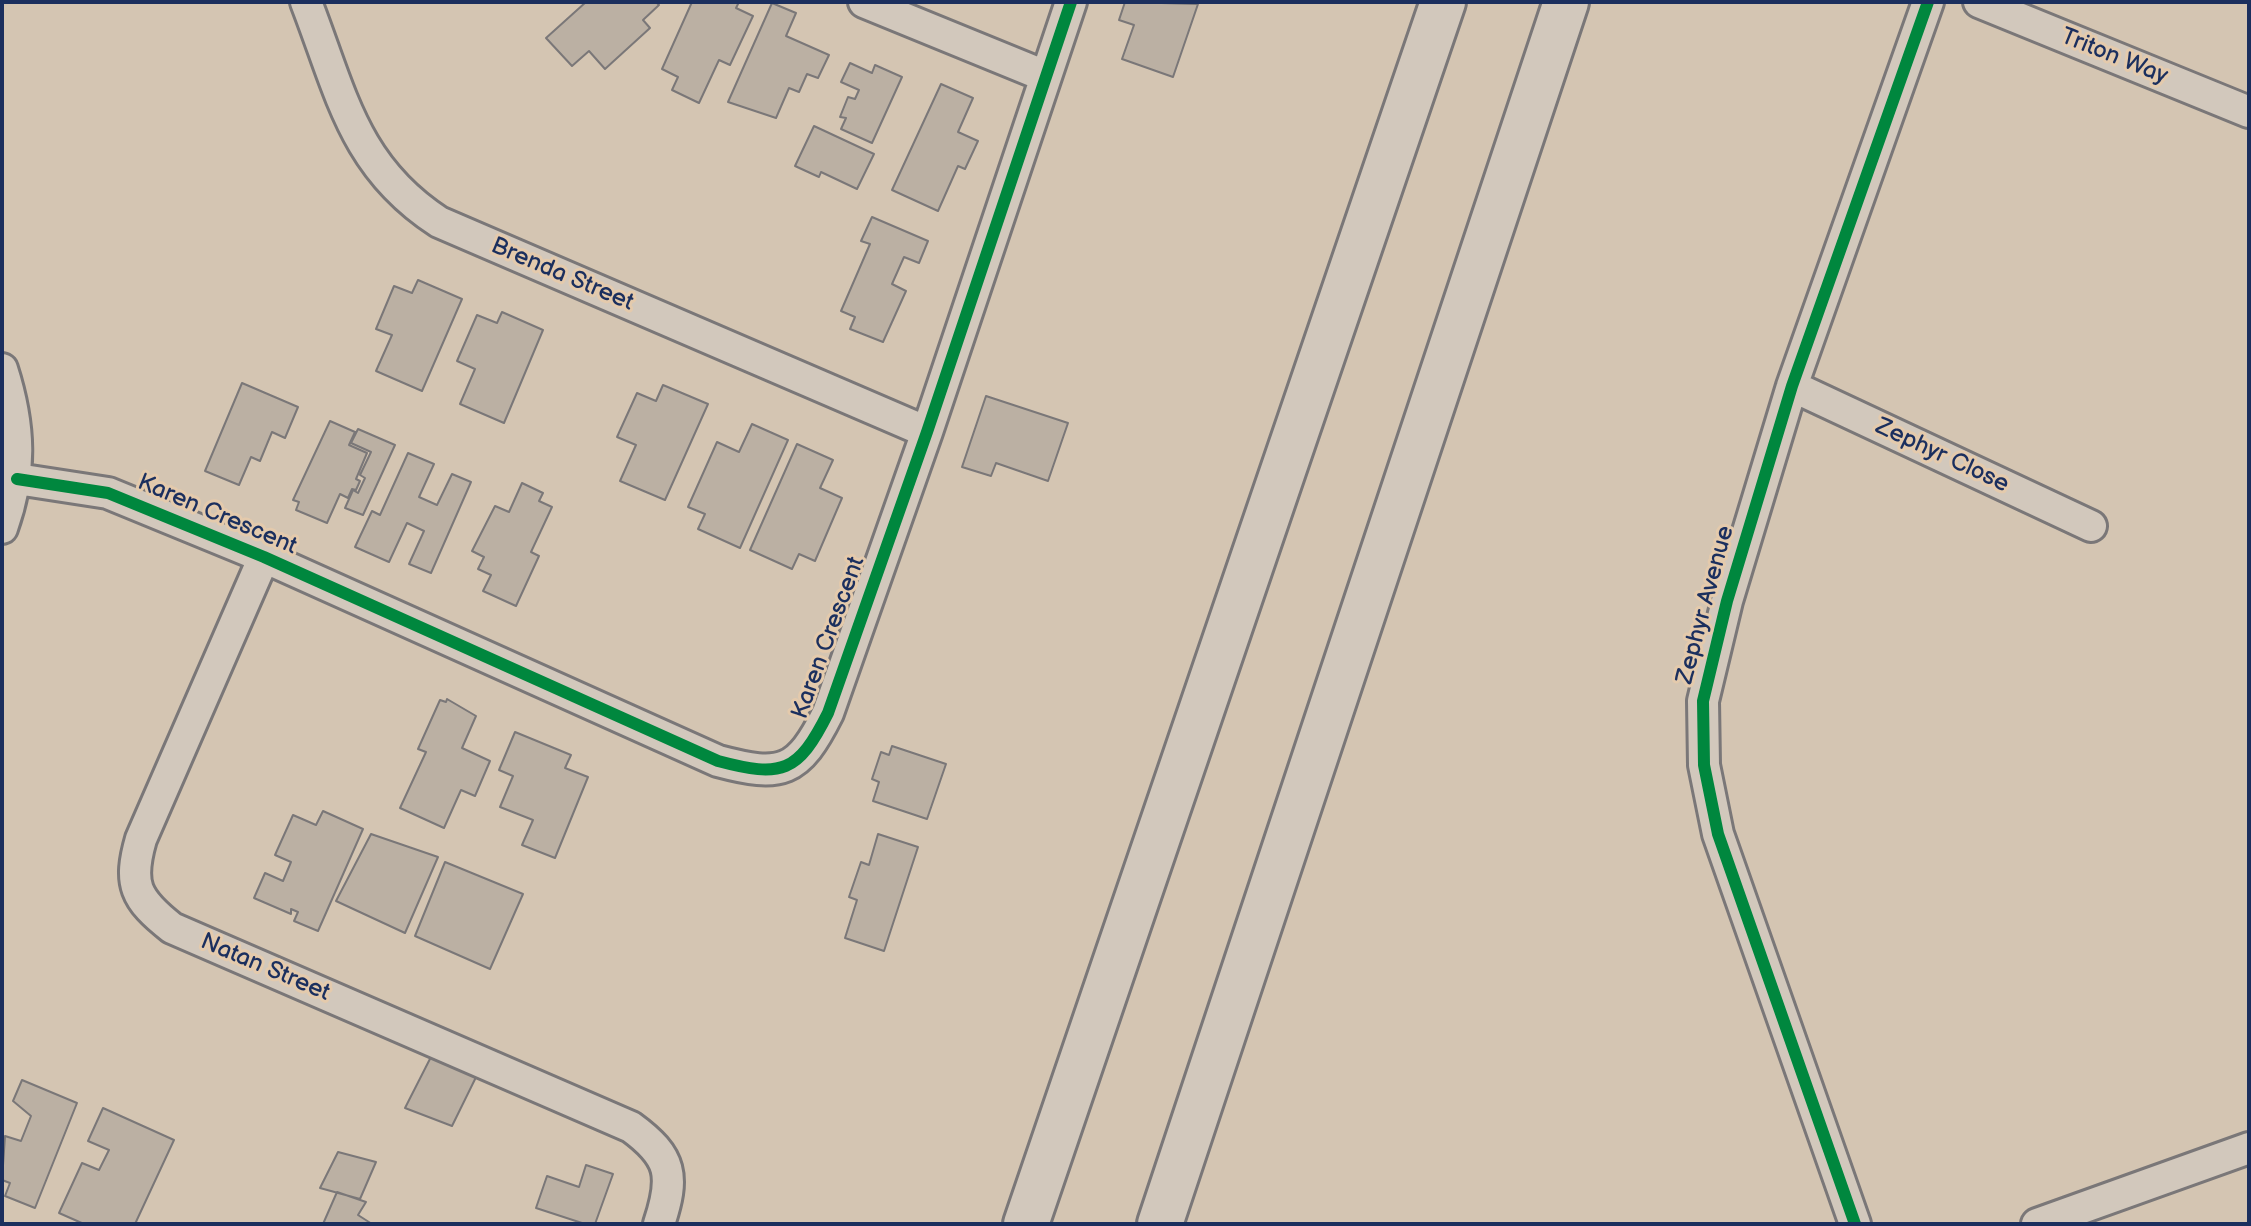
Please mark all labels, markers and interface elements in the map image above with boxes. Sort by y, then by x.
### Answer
street label: Triton Way [2056,23,2172,91]
street label: Brenda Street [486,232,638,318]
street label: Zephyr Close [1871,412,2013,500]
street label: Karen Crescent [133,468,301,562]
street label: Zephyr Avenue [1671,523,1741,687]
street label: Karen Crescent [786,553,872,723]
street label: Natan Street [196,928,334,1008]

